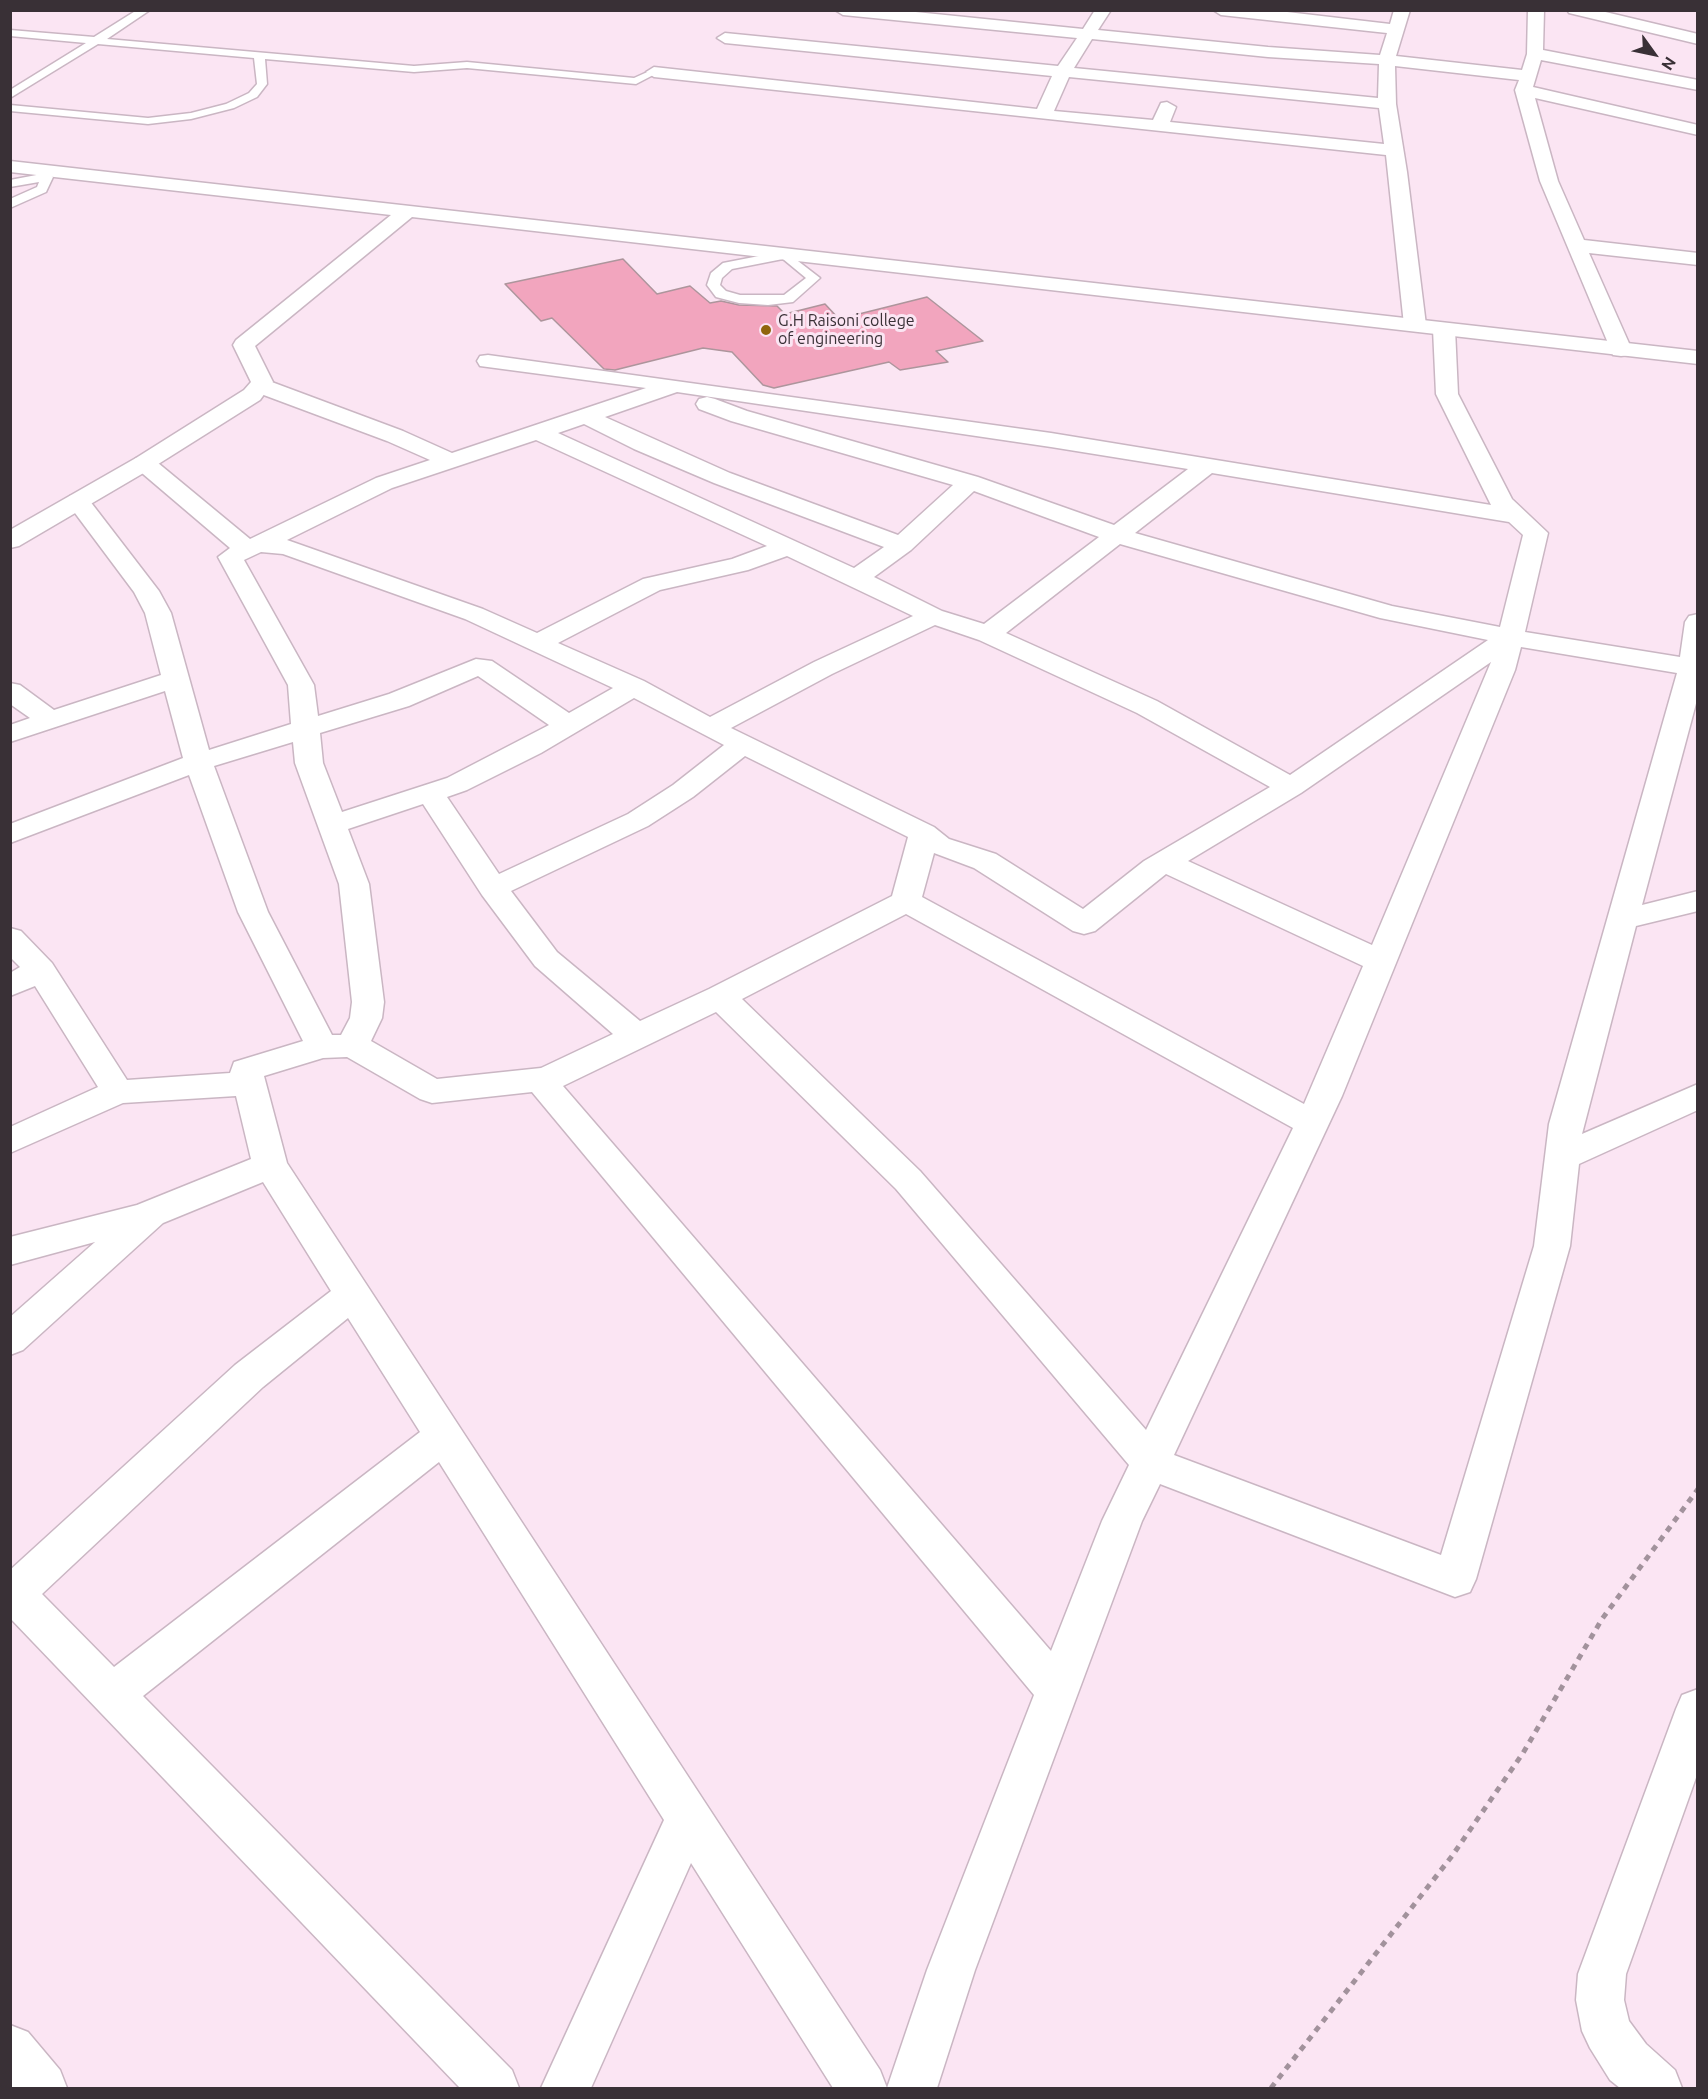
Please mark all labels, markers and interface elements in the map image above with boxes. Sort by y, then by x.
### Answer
north arrow [1624,24,1684,84]
text: N [1658,54,1680,74]
place label: G.H Raisoni college of engineering [778,311,915,349]
marker: G.H Raisoni college of engineering [759,323,773,337]

